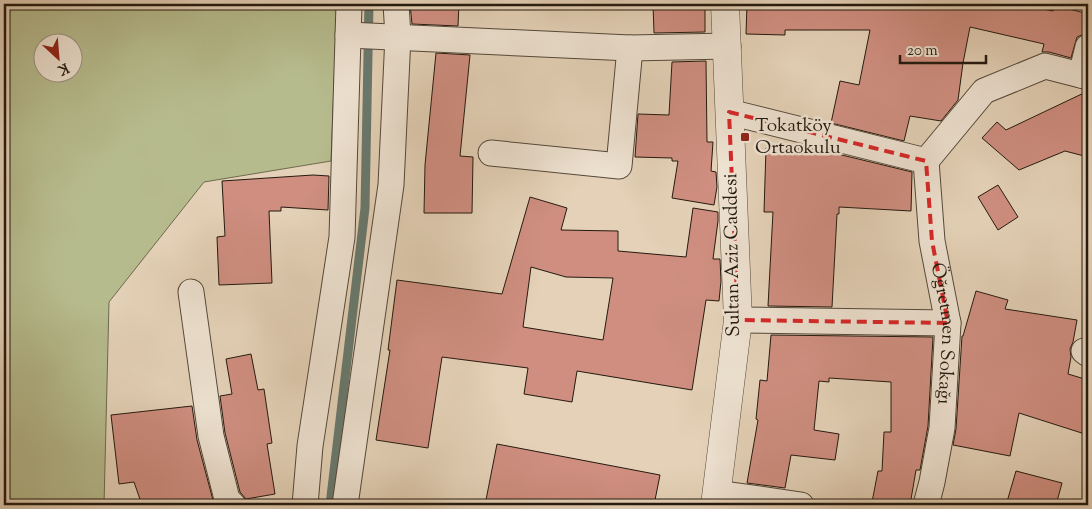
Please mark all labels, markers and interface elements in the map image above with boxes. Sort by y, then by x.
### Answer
north arrow [32,32,82,82]
scale bar [900,32,986,64]
text: 20 m [907,41,938,62]
text: K [53,57,72,79]
place label: Tokatköy Ortaokulu [755,113,841,162]
marker: Tokatköy Ortaokulu [739,131,751,143]
street label: Sultan Aziz Caddesi [718,173,748,337]
street label: Öğretmen Sokağı [923,260,962,405]

